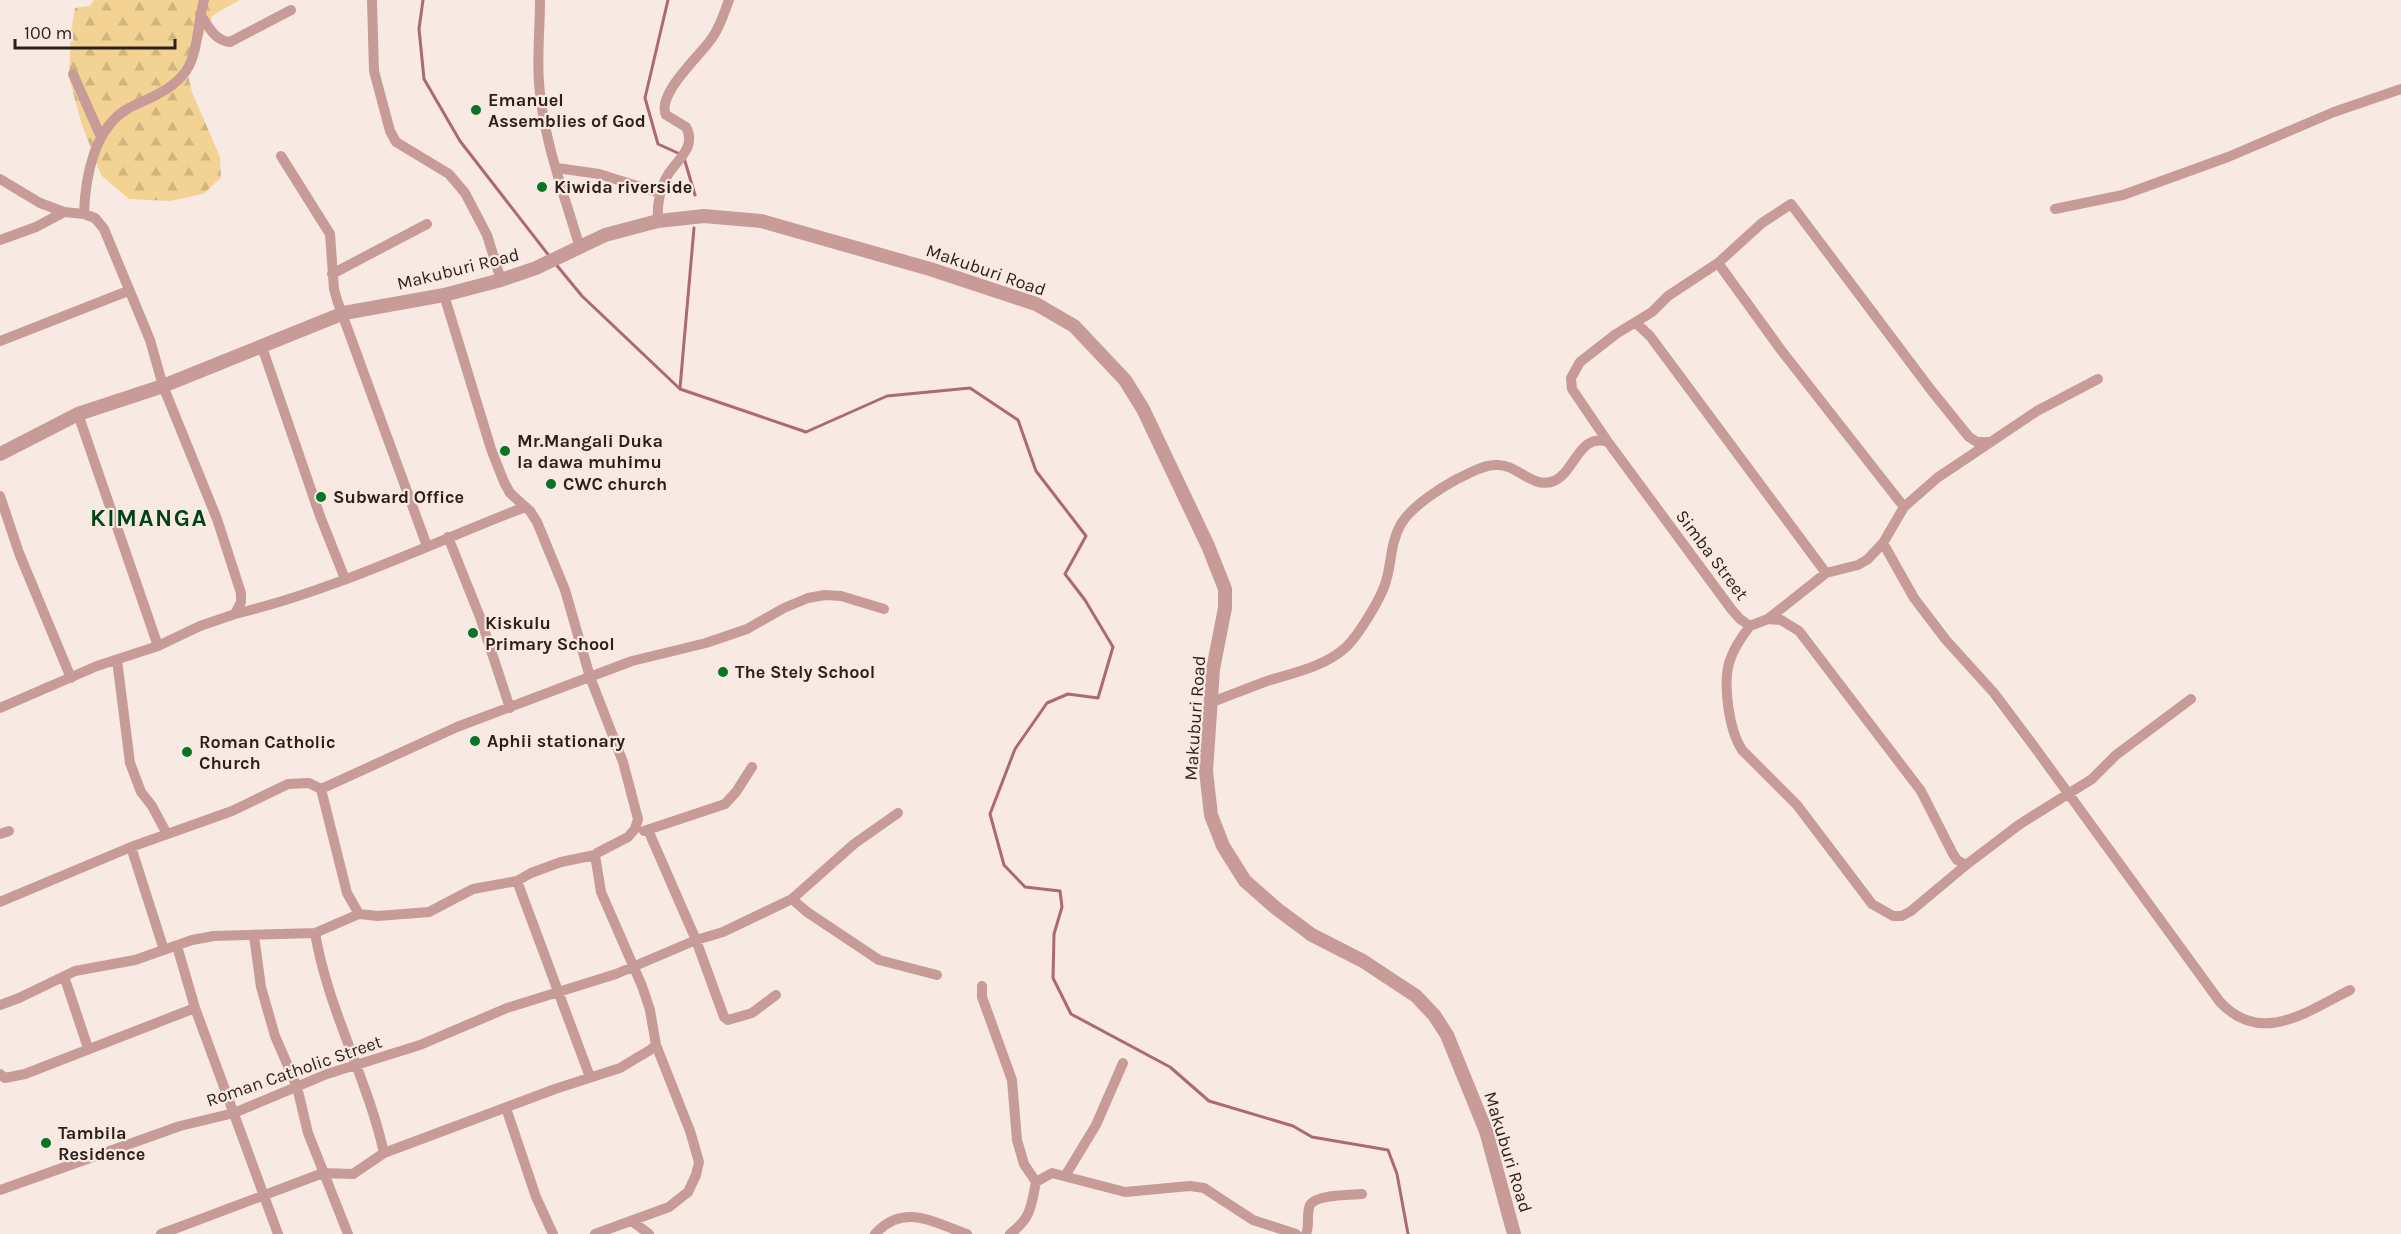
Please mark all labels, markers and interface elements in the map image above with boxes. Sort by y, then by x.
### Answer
scale bar [15,12,176,50]
text: 100 m [24,22,72,44]
place label: Emanuel Assemblies of God [488,89,646,132]
marker: Emanuel Assemblies of God [469,103,483,117]
place label: Kiwida riverside [554,176,692,198]
marker: Kiwida riverside [535,180,549,194]
street label: Makuburi Road [923,239,1049,301]
street label: Makuburi Road [395,243,521,295]
place label: Mr.Mangali Duka la dawa muhimu [517,430,663,473]
marker: Mr.Mangali Duka la dawa muhimu [498,444,512,458]
place label: CWC church [563,473,667,495]
marker: CWC church [544,477,558,491]
place label: Subward Office [333,486,464,508]
marker: Subward Office [314,490,328,504]
district label: KIMANGA [90,504,208,532]
street label: Simba Street [1671,506,1753,605]
place label: Kiskulu Primary School [485,612,615,655]
marker: Kiskulu Primary School [466,626,480,640]
street label: Makuburi Road [1180,655,1210,781]
place label: The Stely School [735,661,875,683]
marker: The Stely School [716,665,730,679]
place label: Aphii stationary [487,730,625,752]
place label: Roman Catholic Church [199,731,336,774]
marker: Aphii stationary [468,734,482,748]
marker: Roman Catholic Church [180,745,194,759]
street label: Roman Catholic Street [203,1030,385,1111]
street label: Makuburi Road [1479,1089,1537,1215]
place label: Tambila Residence [58,1122,145,1165]
marker: Tambila Residence [39,1136,53,1150]

